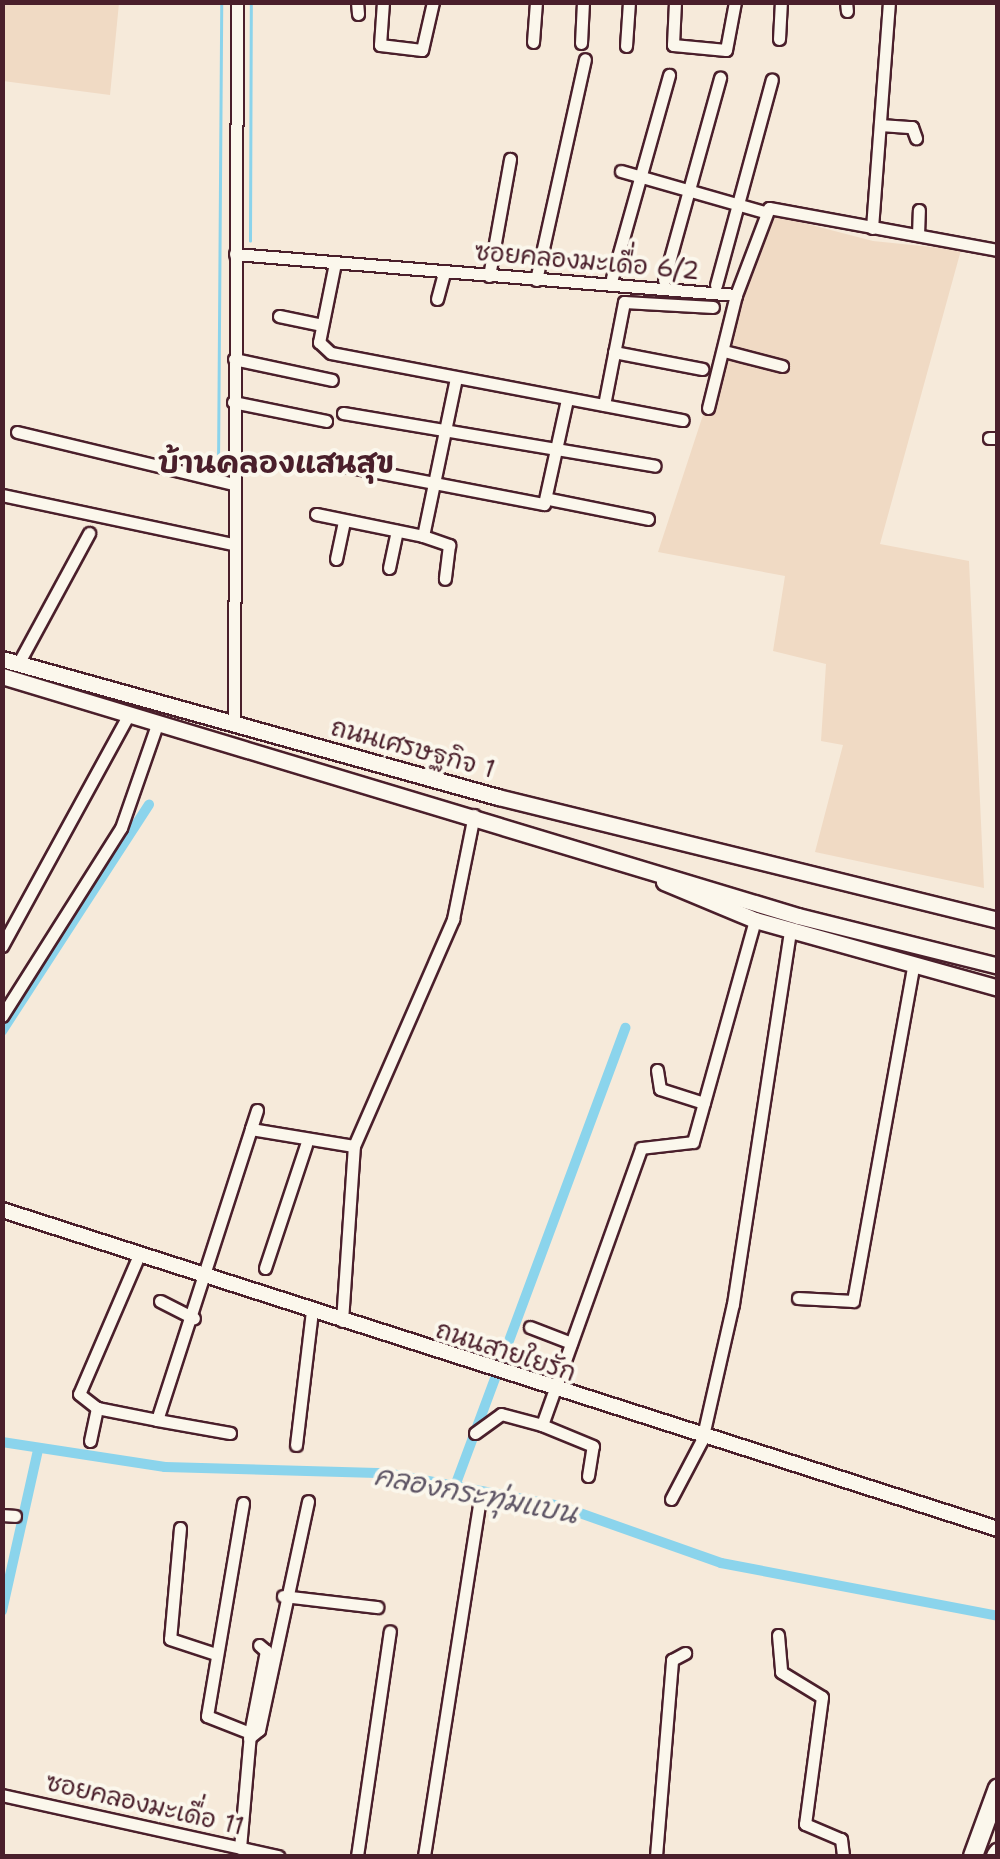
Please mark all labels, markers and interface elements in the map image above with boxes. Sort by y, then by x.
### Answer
street label: ซอยคลองมะเดื่อ 6/2 [473,236,701,286]
district label: บ้านคลองแสนสุข [158,445,394,481]
street label: ถนนเศรษฐกิจ 1 [328,712,498,784]
street label: ถนนสายใยรัก [432,1314,580,1388]
water label: คลองกระทุ่มแบน [372,1458,580,1530]
street label: ซอยคลองมะเดื่อ 11 [43,1767,247,1841]

